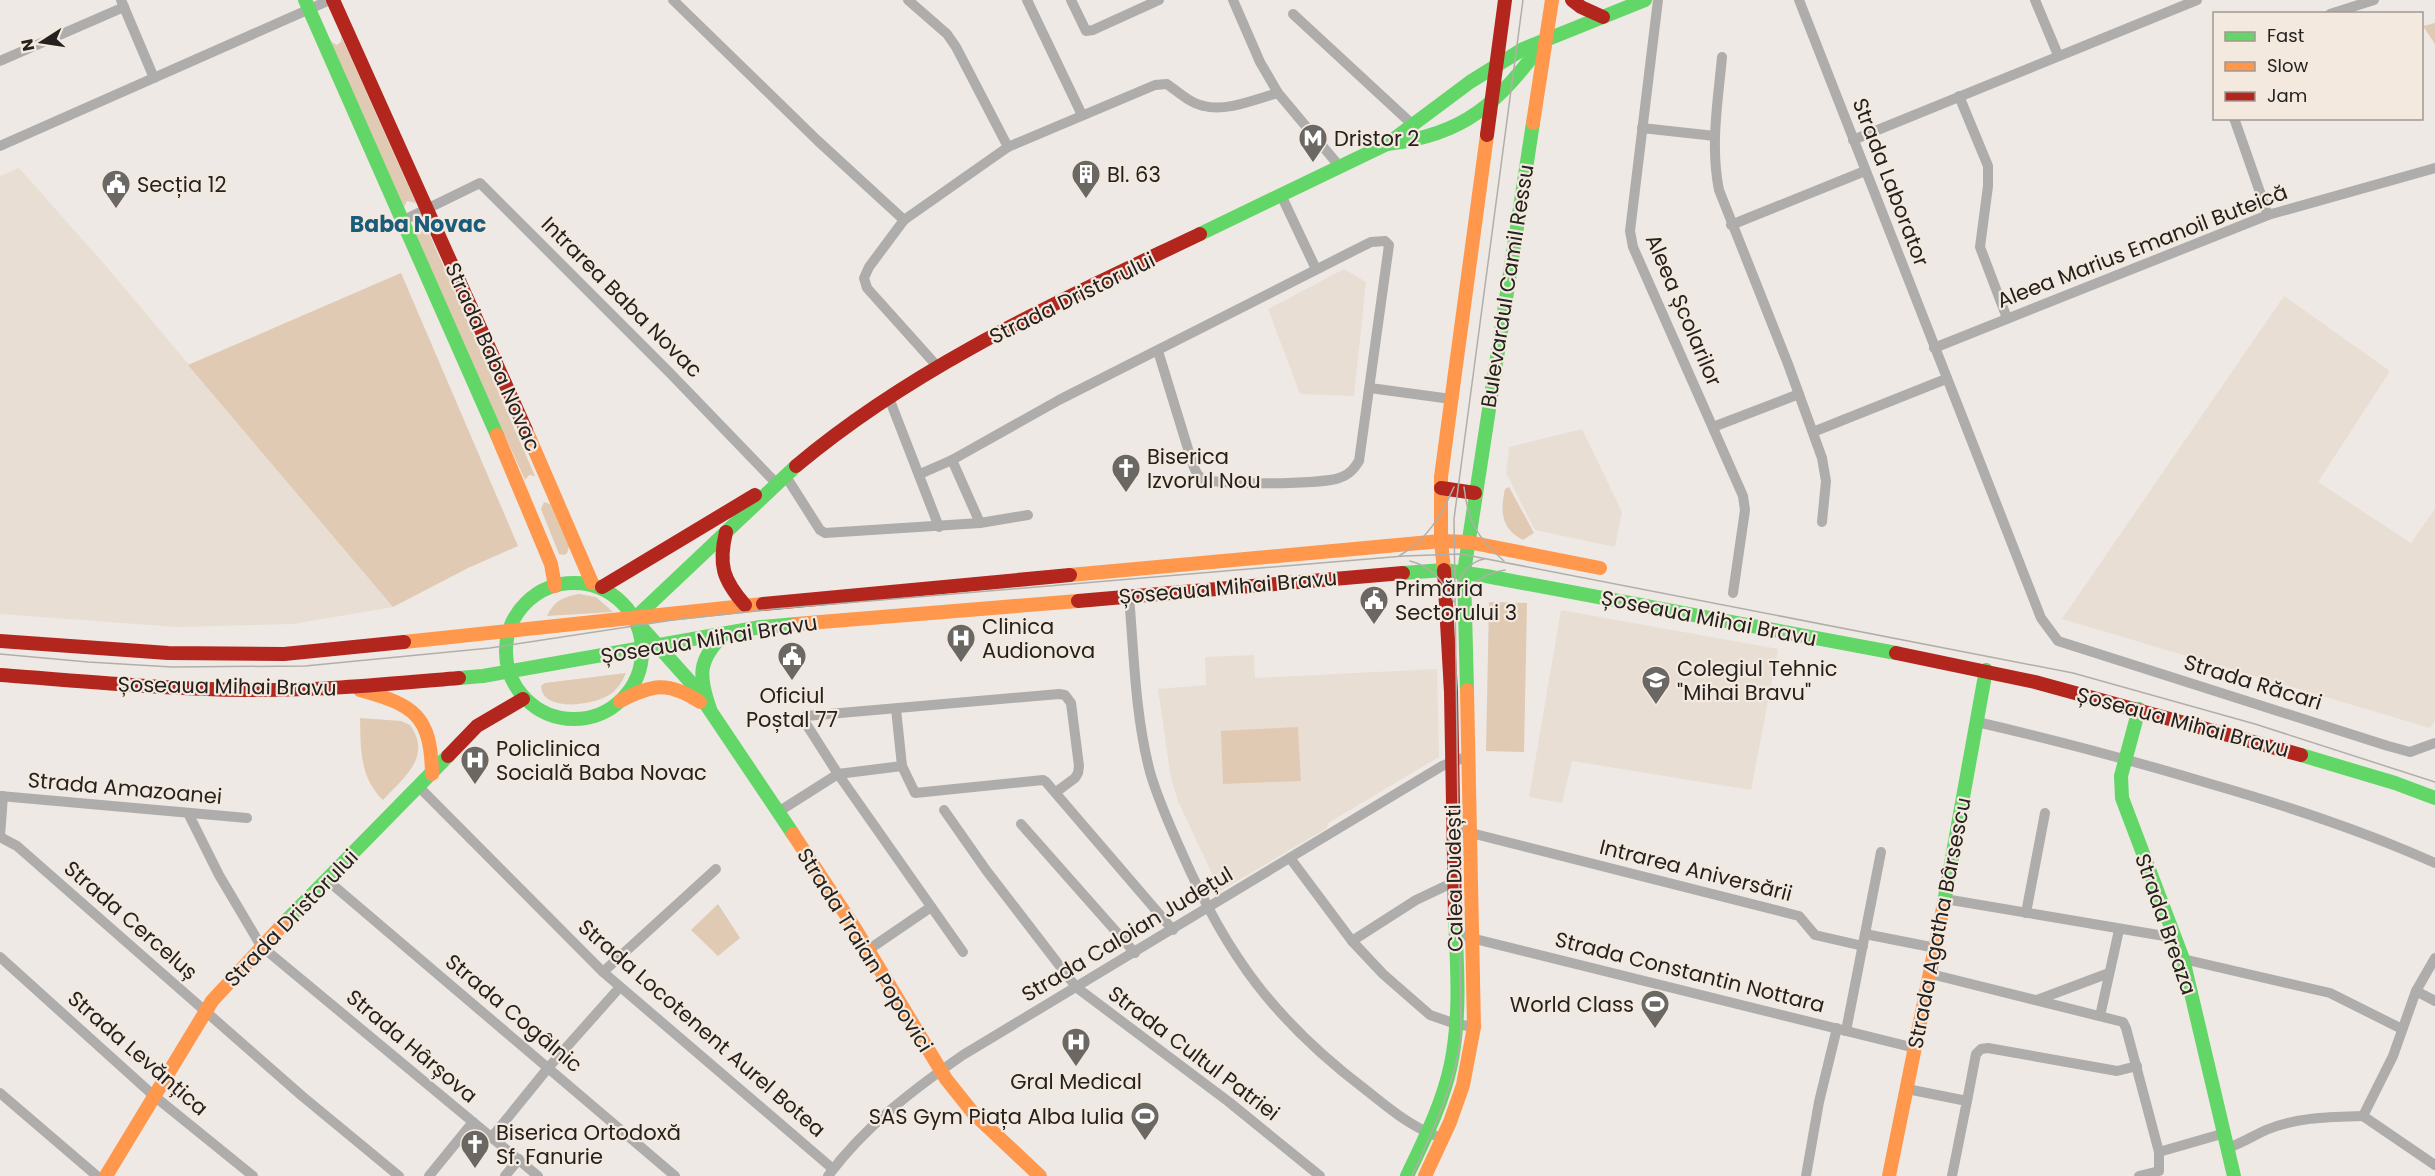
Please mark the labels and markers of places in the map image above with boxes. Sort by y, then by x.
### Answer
metro station icon: Dristor 2 [1297,122,1329,164]
place label: Dristor 2 [1334,124,1419,153]
building icon: Bl. 63 [1070,158,1102,200]
place label: Bl. 63 [1107,160,1161,189]
public building icon: Secția 12 [100,168,132,210]
place label: Secția 12 [137,170,227,199]
place label: Biserica Izvorul Nou [1147,442,1261,495]
church icon: Biserica Izvorul Nou [1110,452,1142,494]
place label: Primăria Sectorului 3 [1395,574,1517,627]
public building icon: Primăria Sectorului 3 [1358,584,1390,626]
place label: Clinica Audionova [982,612,1095,665]
hospital icon: Clinica Audionova [945,622,977,664]
public building icon: Oficiul Poștal 77 [776,640,808,682]
place label: Colegiul Tehnic "Mihai Bravu" [1677,654,1838,707]
school or university icon: Colegiul Tehnic "Mihai Bravu" [1640,664,1672,706]
place label: Oficiul Poștal 77 [746,681,838,734]
place label: Policlinica Socială Baba Novac [496,734,707,787]
hospital icon: Policlinica Socială Baba Novac [459,744,491,786]
sports icon: World Class [1639,988,1671,1030]
place label: World Class [1510,990,1634,1019]
hospital icon: Gral Medical [1060,1026,1092,1068]
place label: Gral Medical [1010,1067,1142,1096]
sports icon: SAS Gym Piața Alba Iulia [1129,1100,1161,1142]
place label: SAS Gym Piața Alba Iulia [869,1102,1124,1131]
place label: Biserica Ortodoxă Sf. Fanurie [496,1118,681,1171]
church icon: Biserica Ortodoxă Sf. Fanurie [459,1128,491,1170]

